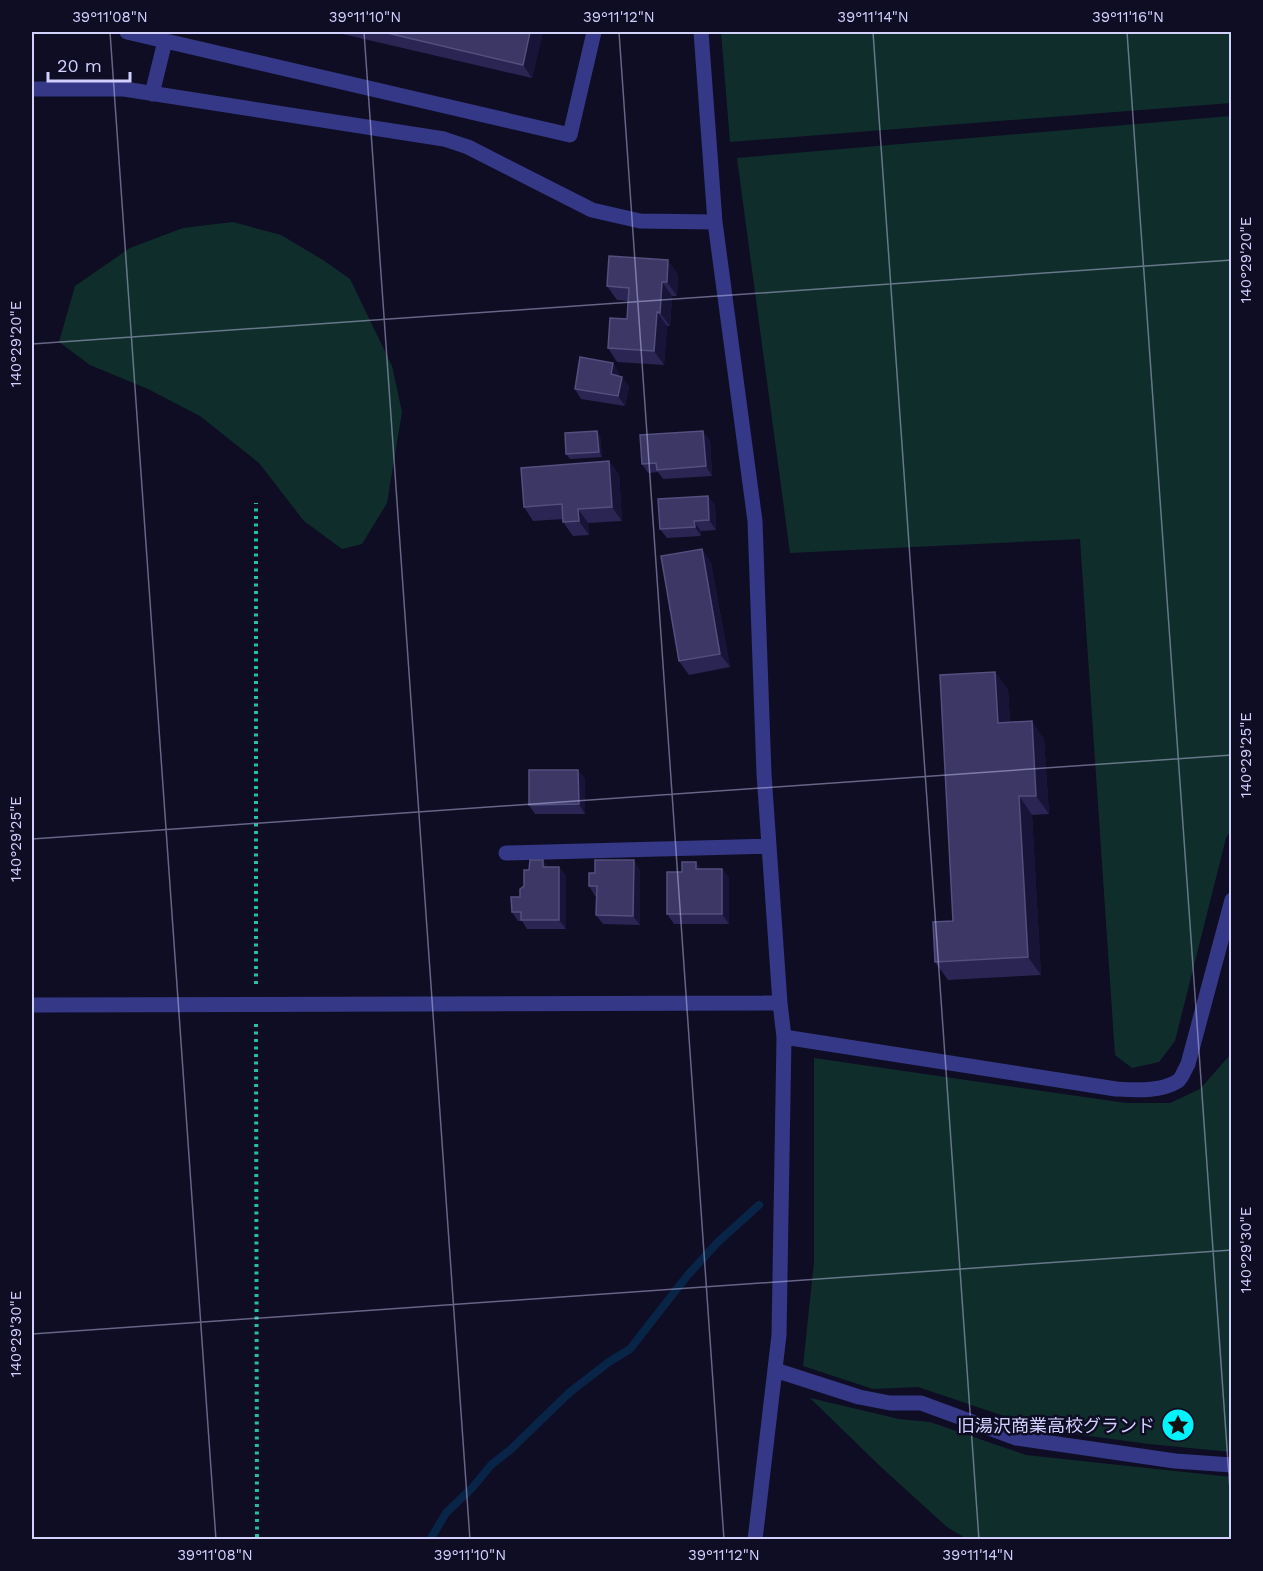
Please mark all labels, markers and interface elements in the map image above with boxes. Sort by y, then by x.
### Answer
text: 39°11'08"N [72,8,148,26]
text: 39°11'10"N [329,8,401,26]
text: 39°11'12"N [583,8,655,26]
text: 39°11'14"N [837,8,909,26]
text: 39°11'16"N [1092,8,1164,26]
scale bar [48,45,130,83]
text: 20 m [57,55,102,76]
text: 140°29'20"E [1237,217,1255,303]
text: 140°29'20"E [7,301,25,387]
text: 140°29'25"E [1237,712,1255,798]
text: 140°29'25"E [7,796,25,882]
text: 140°29'30"E [1237,1207,1255,1293]
text: 140°29'30"E [7,1291,25,1377]
place icon: 旧湯沢商業高校グランド [1160,1407,1196,1443]
place label: 旧湯沢商業高校グランド [957,1415,1155,1436]
text: 39°11'08"N [177,1546,253,1564]
text: 39°11'10"N [434,1546,506,1564]
text: 39°11'12"N [688,1546,760,1564]
text: 39°11'14"N [942,1546,1014,1564]

